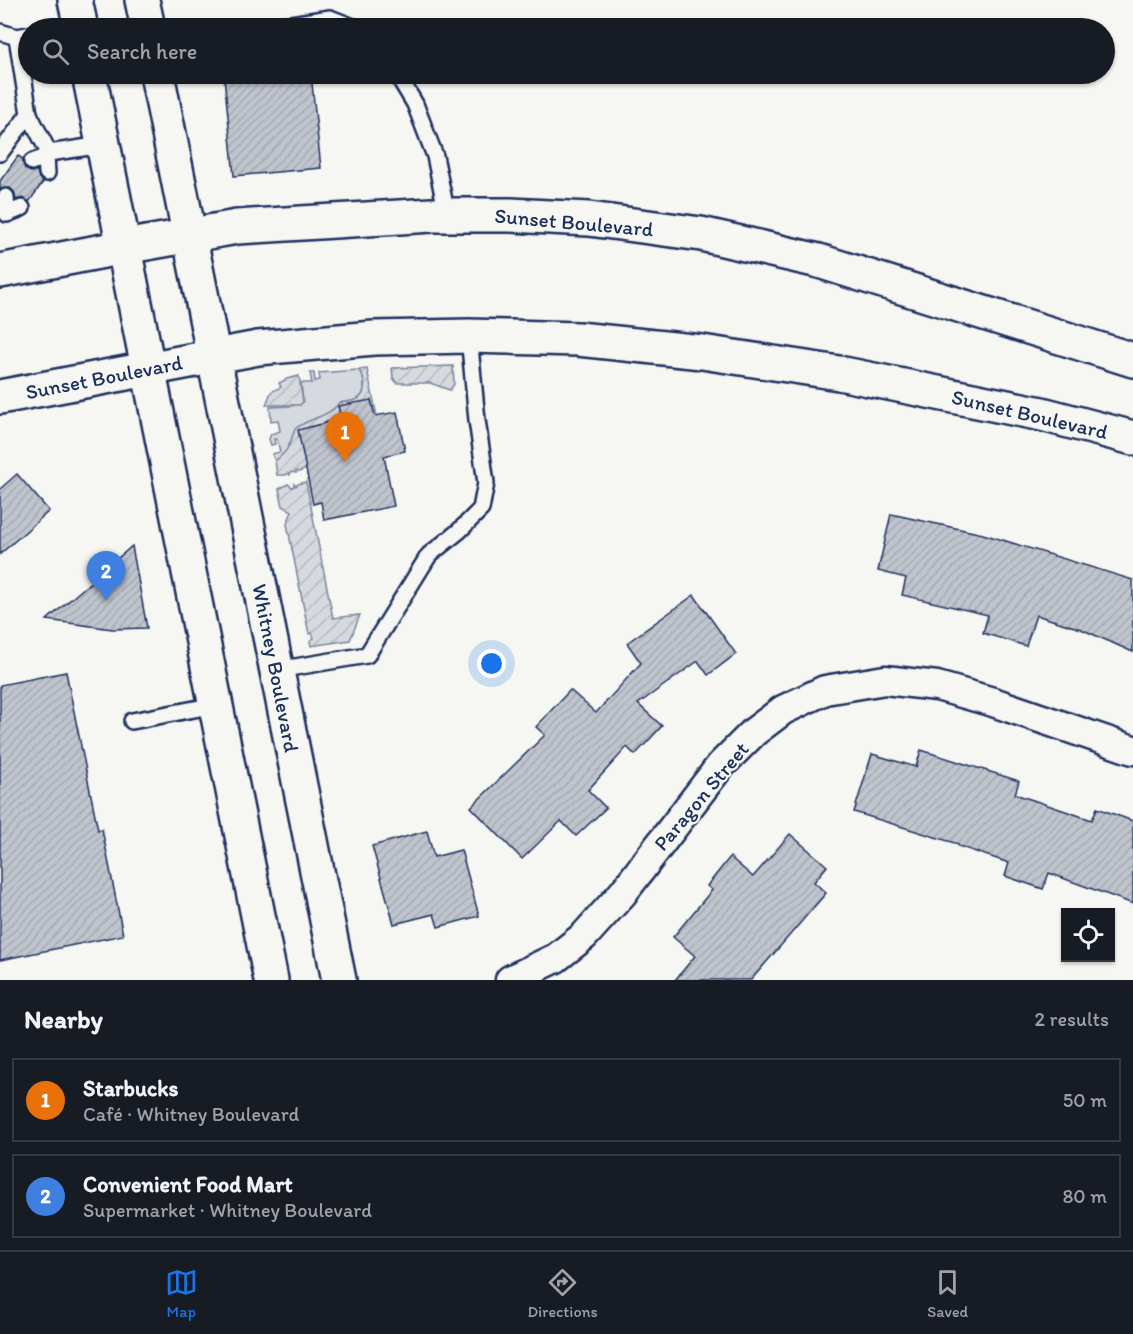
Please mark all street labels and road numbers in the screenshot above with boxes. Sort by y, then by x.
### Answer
street label: Sunset Boulevard [493,203,655,241]
street label: Sunset Boulevard [23,349,185,404]
street label: Sunset Boulevard [949,384,1111,444]
street label: Whitney Boulevard [247,582,305,754]
street label: Paragon Street [648,736,754,856]

